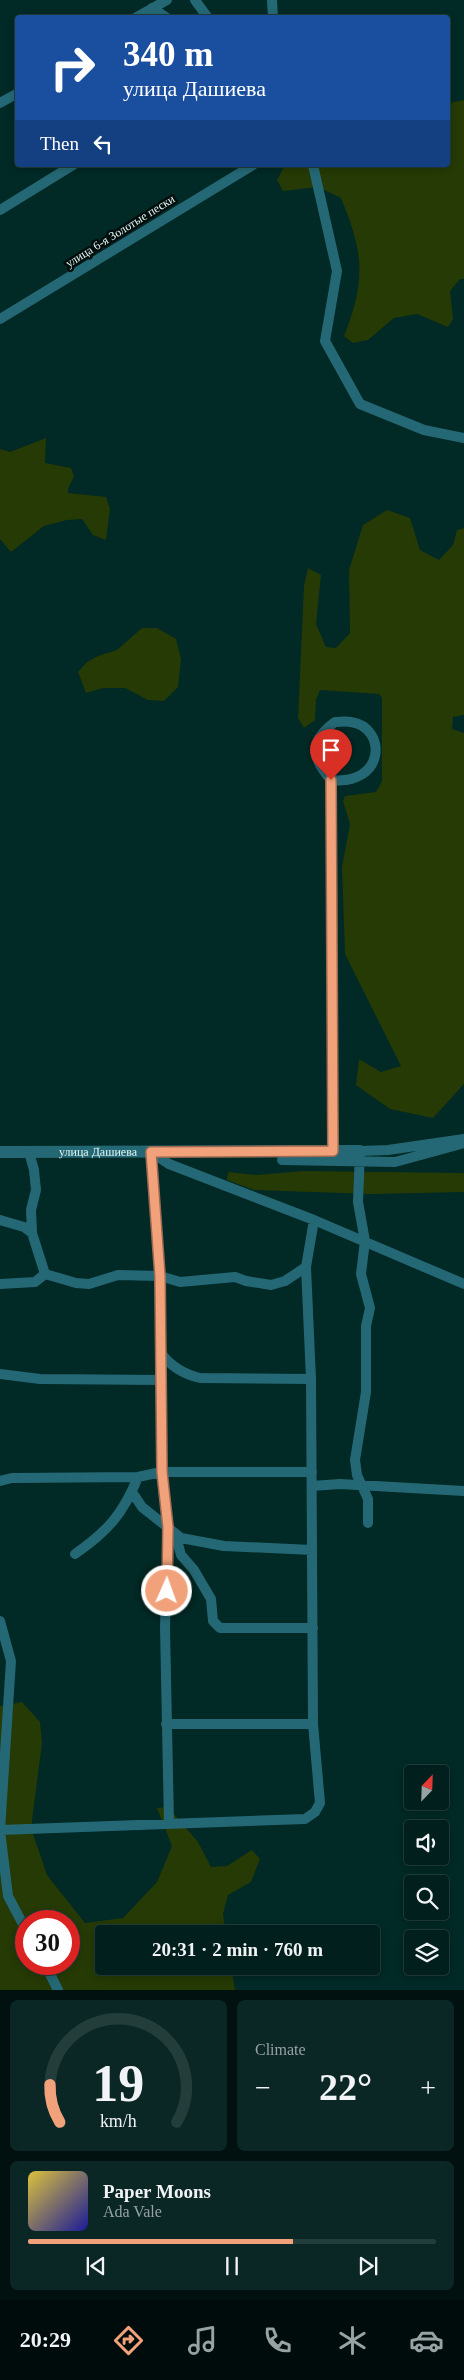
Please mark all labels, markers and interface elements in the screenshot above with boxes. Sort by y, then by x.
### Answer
icon: right [40,35,105,100]
text: 340 m [123,35,213,74]
text: улица Дашиева [123,76,266,101]
icon: left [89,130,117,158]
text: Then [40,133,79,154]
street label: улица 6-я Золотые пески [63,191,178,270]
pin [310,729,352,780]
icon: arrive [317,736,345,764]
street label: улица Дашиева [59,1145,138,1159]
position arrow [140,1564,192,1616]
north arrow [404,1765,449,1810]
map controls [404,1765,449,1975]
button: sound [404,1820,449,1865]
button: search [404,1875,449,1920]
speed limit sign: 30 [15,1910,80,1975]
button: layers [404,1930,449,1975]
text: 20:31 · 2 min · 760 m [152,1939,323,1960]
text: Climate [255,2041,306,2058]
text: 19 [93,2055,145,2112]
text: 22° [319,2066,372,2108]
text: − [255,2072,271,2103]
text: + [420,2072,436,2103]
text: km/h [100,2111,137,2131]
text: Paper Moons [103,2181,211,2202]
text: Ada Vale [103,2203,162,2220]
icon: previous [82,2252,110,2280]
icon: pause [218,2252,246,2280]
icon: next [354,2252,382,2280]
icon: directions [111,2323,146,2358]
icon: music [185,2323,220,2358]
icon: phone [260,2323,295,2358]
icon: climate [335,2323,370,2358]
icon: car [409,2323,444,2358]
text: 20:29 [20,2327,71,2352]

